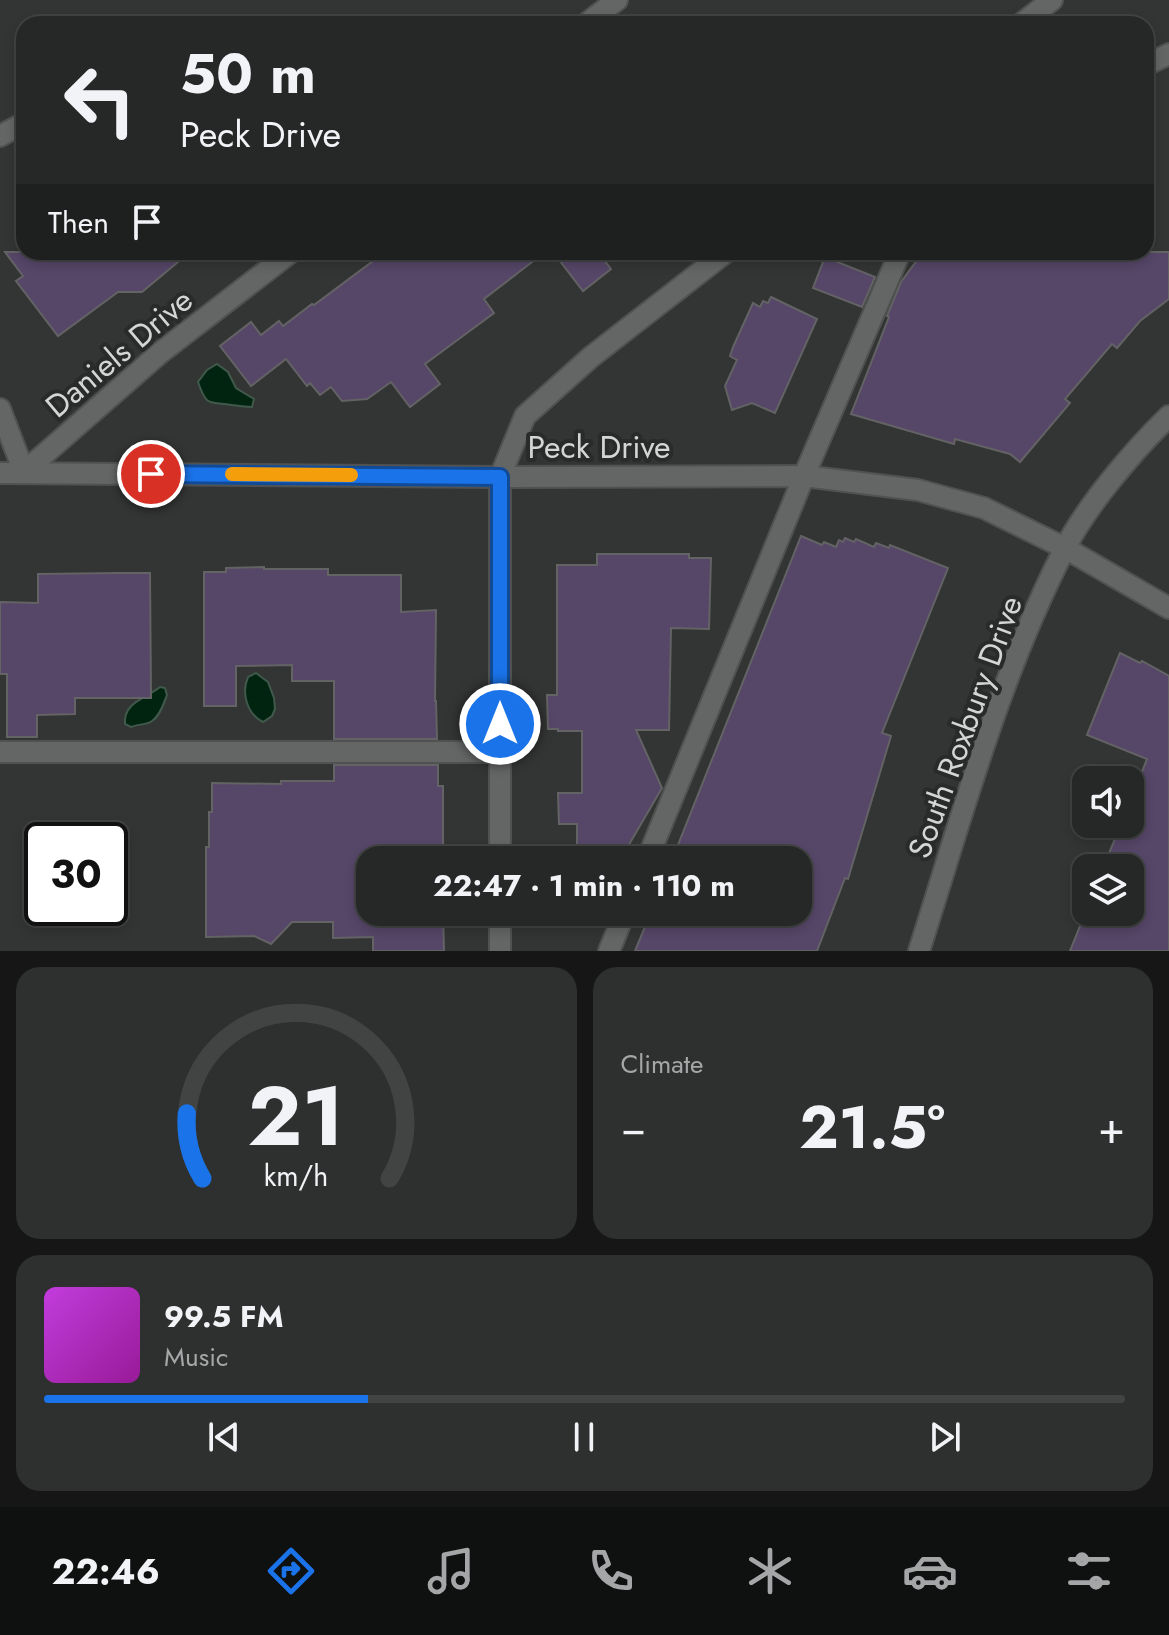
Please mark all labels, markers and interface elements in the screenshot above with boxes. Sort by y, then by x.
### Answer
text: 50 m [180,33,316,114]
icon: left [48,48,152,152]
text: Peck Drive [180,108,341,160]
icon: arrive [125,200,169,244]
text: Then [48,201,109,244]
street label: Daniels Drive [35,278,203,428]
street label: Peck Drive [527,424,671,470]
pin [117,440,185,508]
icon: arrive [129,452,173,496]
street label: South Roxbury Drive [896,589,1034,865]
position arrow [458,682,542,766]
map controls [1072,766,1144,926]
button: sound [1072,766,1144,838]
speed limit sign: 30 [24,822,128,926]
button: layers [1072,854,1144,926]
text: 22:47 · 1 min · 110 m [433,864,735,907]
text: Climate [621,1045,703,1083]
text: 21 [248,1056,345,1176]
text: 21.5° [799,1084,945,1171]
text: − [621,1096,646,1160]
text: + [1098,1096,1125,1160]
text: km/h [264,1155,329,1197]
text: 99.5 FM [164,1295,283,1338]
text: Music [164,1338,228,1376]
icon: previous [202,1415,246,1459]
icon: pause [562,1415,606,1459]
icon: next [923,1415,967,1459]
icon: directions [263,1543,319,1599]
icon: music [423,1543,479,1599]
icon: phone [583,1543,639,1599]
icon: climate [742,1543,798,1599]
icon: car [902,1543,958,1599]
icon: filters [1061,1543,1117,1599]
text: 22:46 [52,1545,160,1597]

